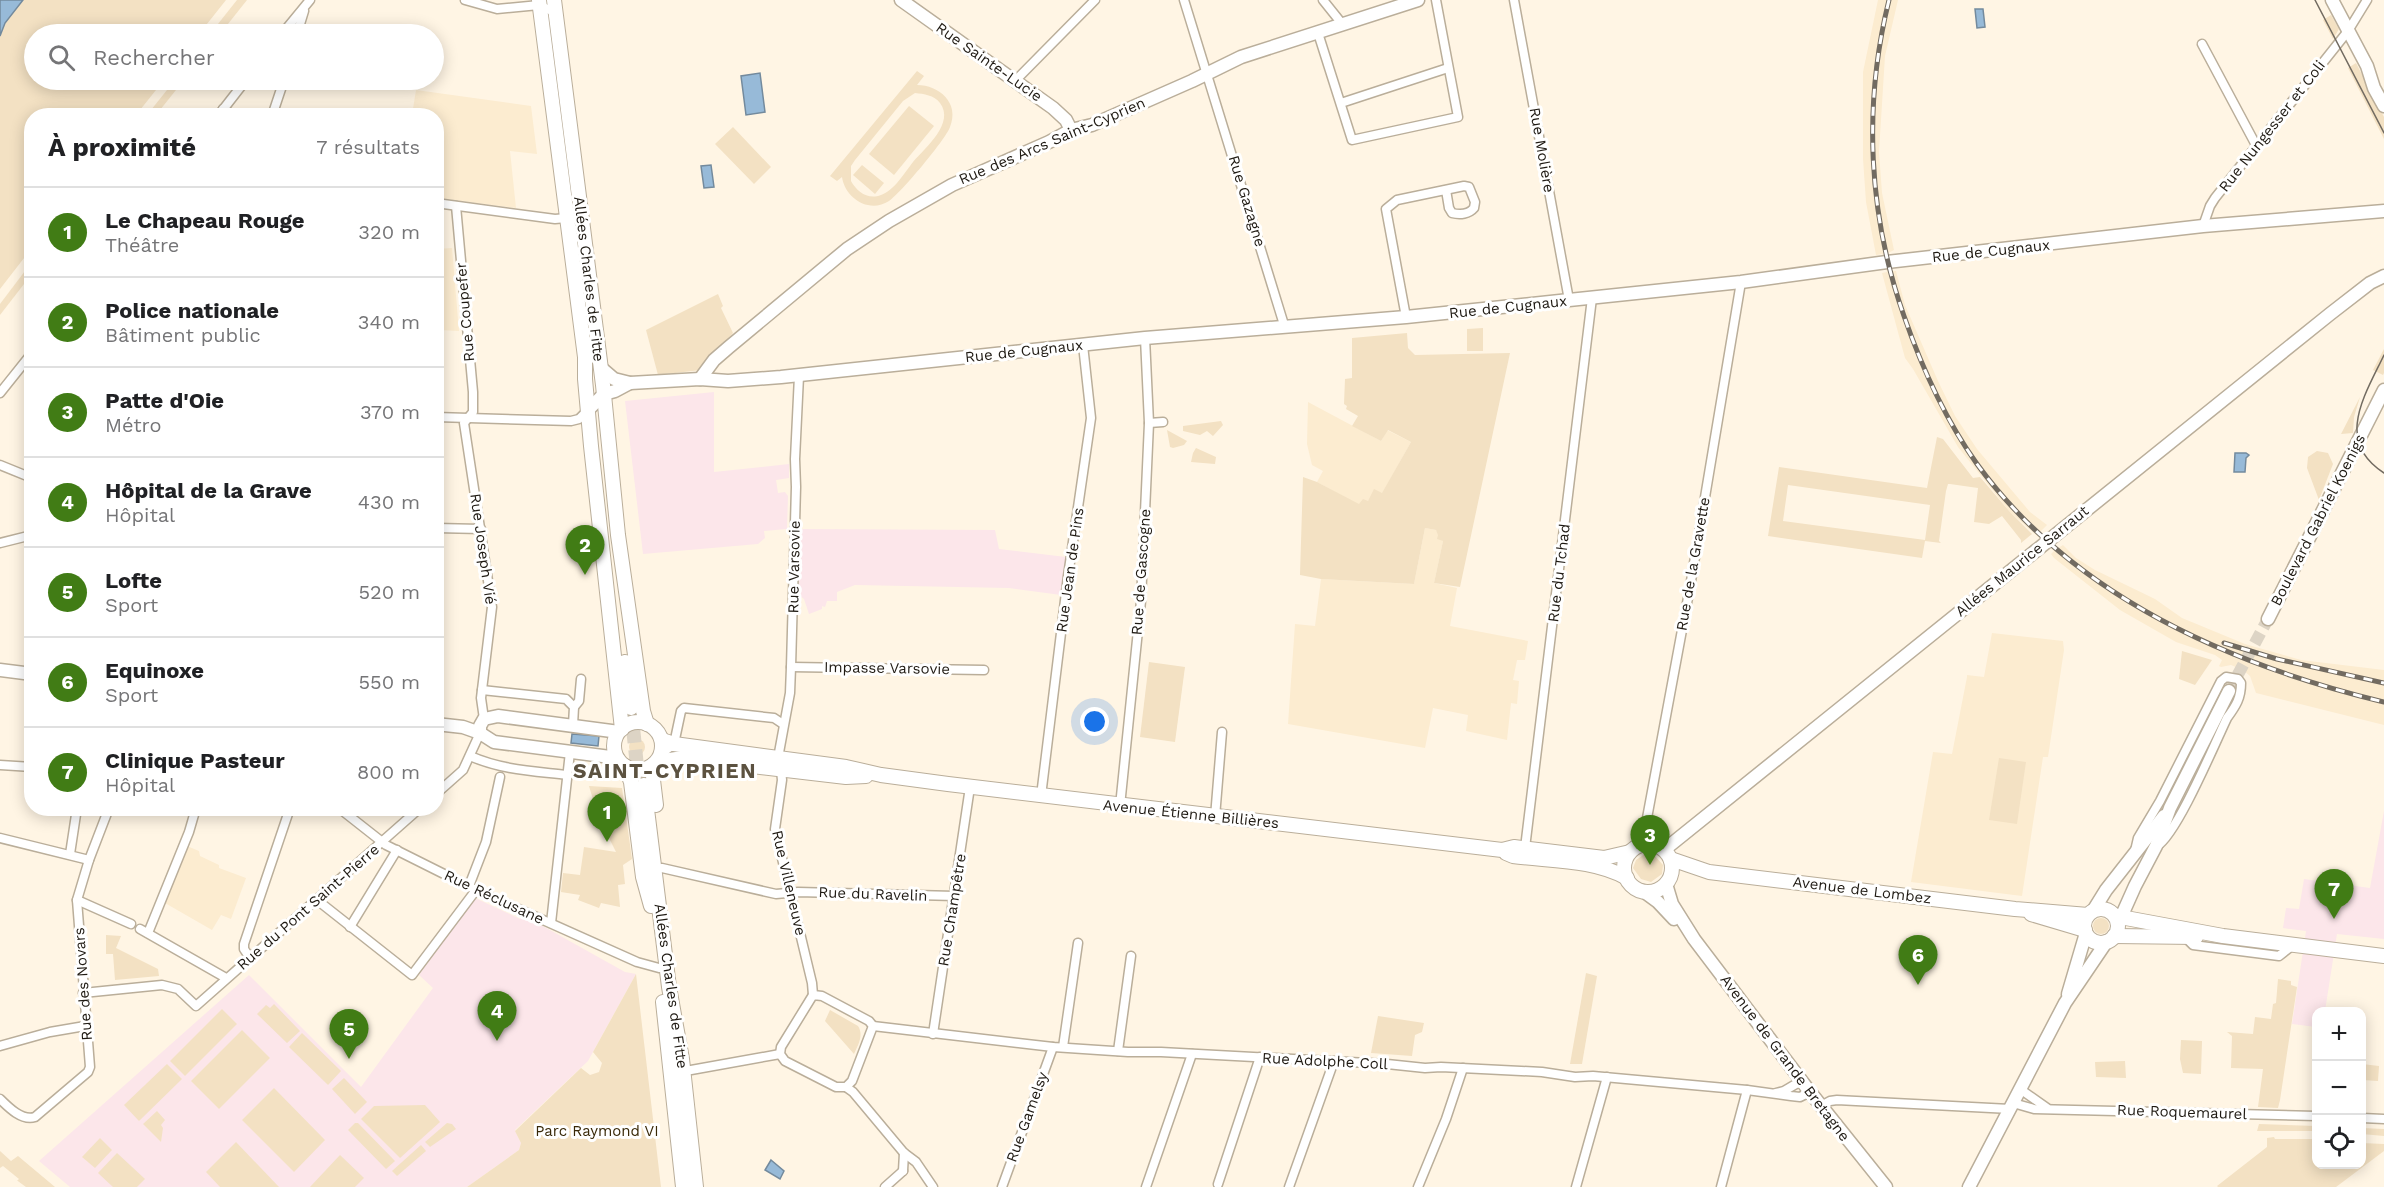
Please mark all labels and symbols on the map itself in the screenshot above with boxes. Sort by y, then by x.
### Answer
street label: Rue Sainte-Lucie [932,19,1046,105]
street label: Rue Nungesser et Coli [2215,57,2329,195]
street label: Rue des Arcs Saint-Cyprien [956,93,1148,189]
street label: Rue Molière [1526,106,1558,194]
street label: Rue Gazagne [1225,153,1269,249]
street label: Allées Charles de Fitte [570,195,608,363]
street label: Rue de Cugnaux [1931,236,2051,266]
street label: Rue Coupefer [452,261,478,363]
street label: Rue de Cugnaux [1448,292,1568,322]
street label: Rue de Cugnaux [964,336,1084,366]
street label: Boulevard Gabriel Koenigs [2267,431,2369,609]
street label: Rue Joseph Vié [466,492,500,606]
street label: Rue de la Gravette [1672,496,1714,632]
street label: Allées Maurice Sarraut [1952,501,2093,620]
street label: Rue Jean de Pins [1052,506,1088,634]
street label: Rue de Gascogne [1128,508,1154,636]
street label: Rue Varsovie [784,520,804,614]
street label: Rue du Tchad [1544,523,1574,623]
pin: 2 [566,526,604,575]
street label: Impasse Varsovie [824,658,950,678]
your location [1080,707,1109,736]
district label: SAINT-CYPRIEN [573,758,757,783]
pin: 1 [588,792,626,842]
street label: Avenue Étienne Billières [1102,796,1280,832]
pin: 3 [1630,816,1670,865]
street label: Rue Villeneuve [768,829,810,937]
street label: Rue du Pont Saint-Pierre [233,840,383,974]
street label: Rue Champêtre [934,852,970,968]
street label: Rue Réclusane [441,866,547,928]
pin: 7 [2314,870,2354,919]
street label: Avenue de Lombez [1792,873,1932,907]
street label: Rue du Ravelin [818,883,928,905]
street label: Allées Charles de Fitte [651,902,691,1070]
street label: Rue des Novars [70,927,96,1041]
pin: 6 [1898,936,1938,985]
street label: Avenue de Grande Bretagne [1716,971,1854,1145]
pin: 4 [478,992,516,1041]
pin: 5 [330,1010,368,1059]
street label: Rue Adolphe Coll [1262,1049,1389,1073]
street label: Rue Gamelsy [1002,1069,1052,1165]
street label: Rue Roquemaurel [2117,1101,2248,1123]
park label: Parc Raymond VI [535,1122,659,1140]

